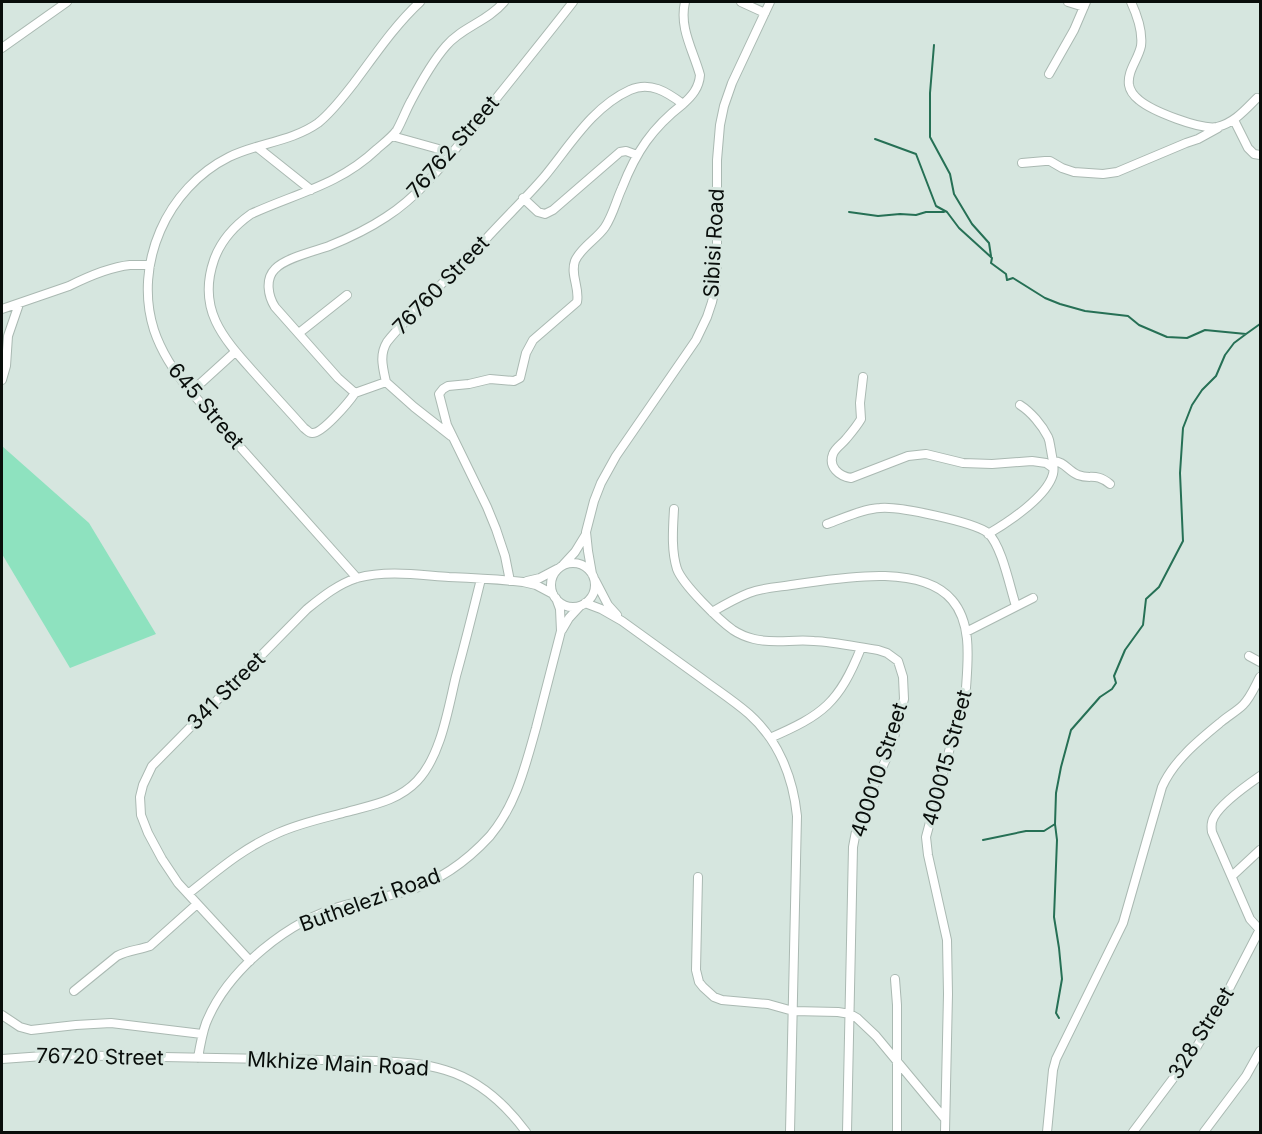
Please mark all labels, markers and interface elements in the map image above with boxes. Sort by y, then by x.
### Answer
street label: 76762 Street [401,90,504,203]
street label: Sibisi Road [698,188,729,298]
street label: 76760 Street [387,230,494,339]
street label: 645 Street [163,358,250,454]
street label: 341 Street [182,646,270,735]
street label: 400015 Street [916,687,977,829]
street label: 400010 Street [845,699,912,840]
street label: Buthelezi Road [296,862,444,937]
street label: 328 Street [1162,982,1239,1083]
street label: 76720 Street [36,1043,164,1070]
street label: Mkhize Main Road [246,1046,430,1081]

